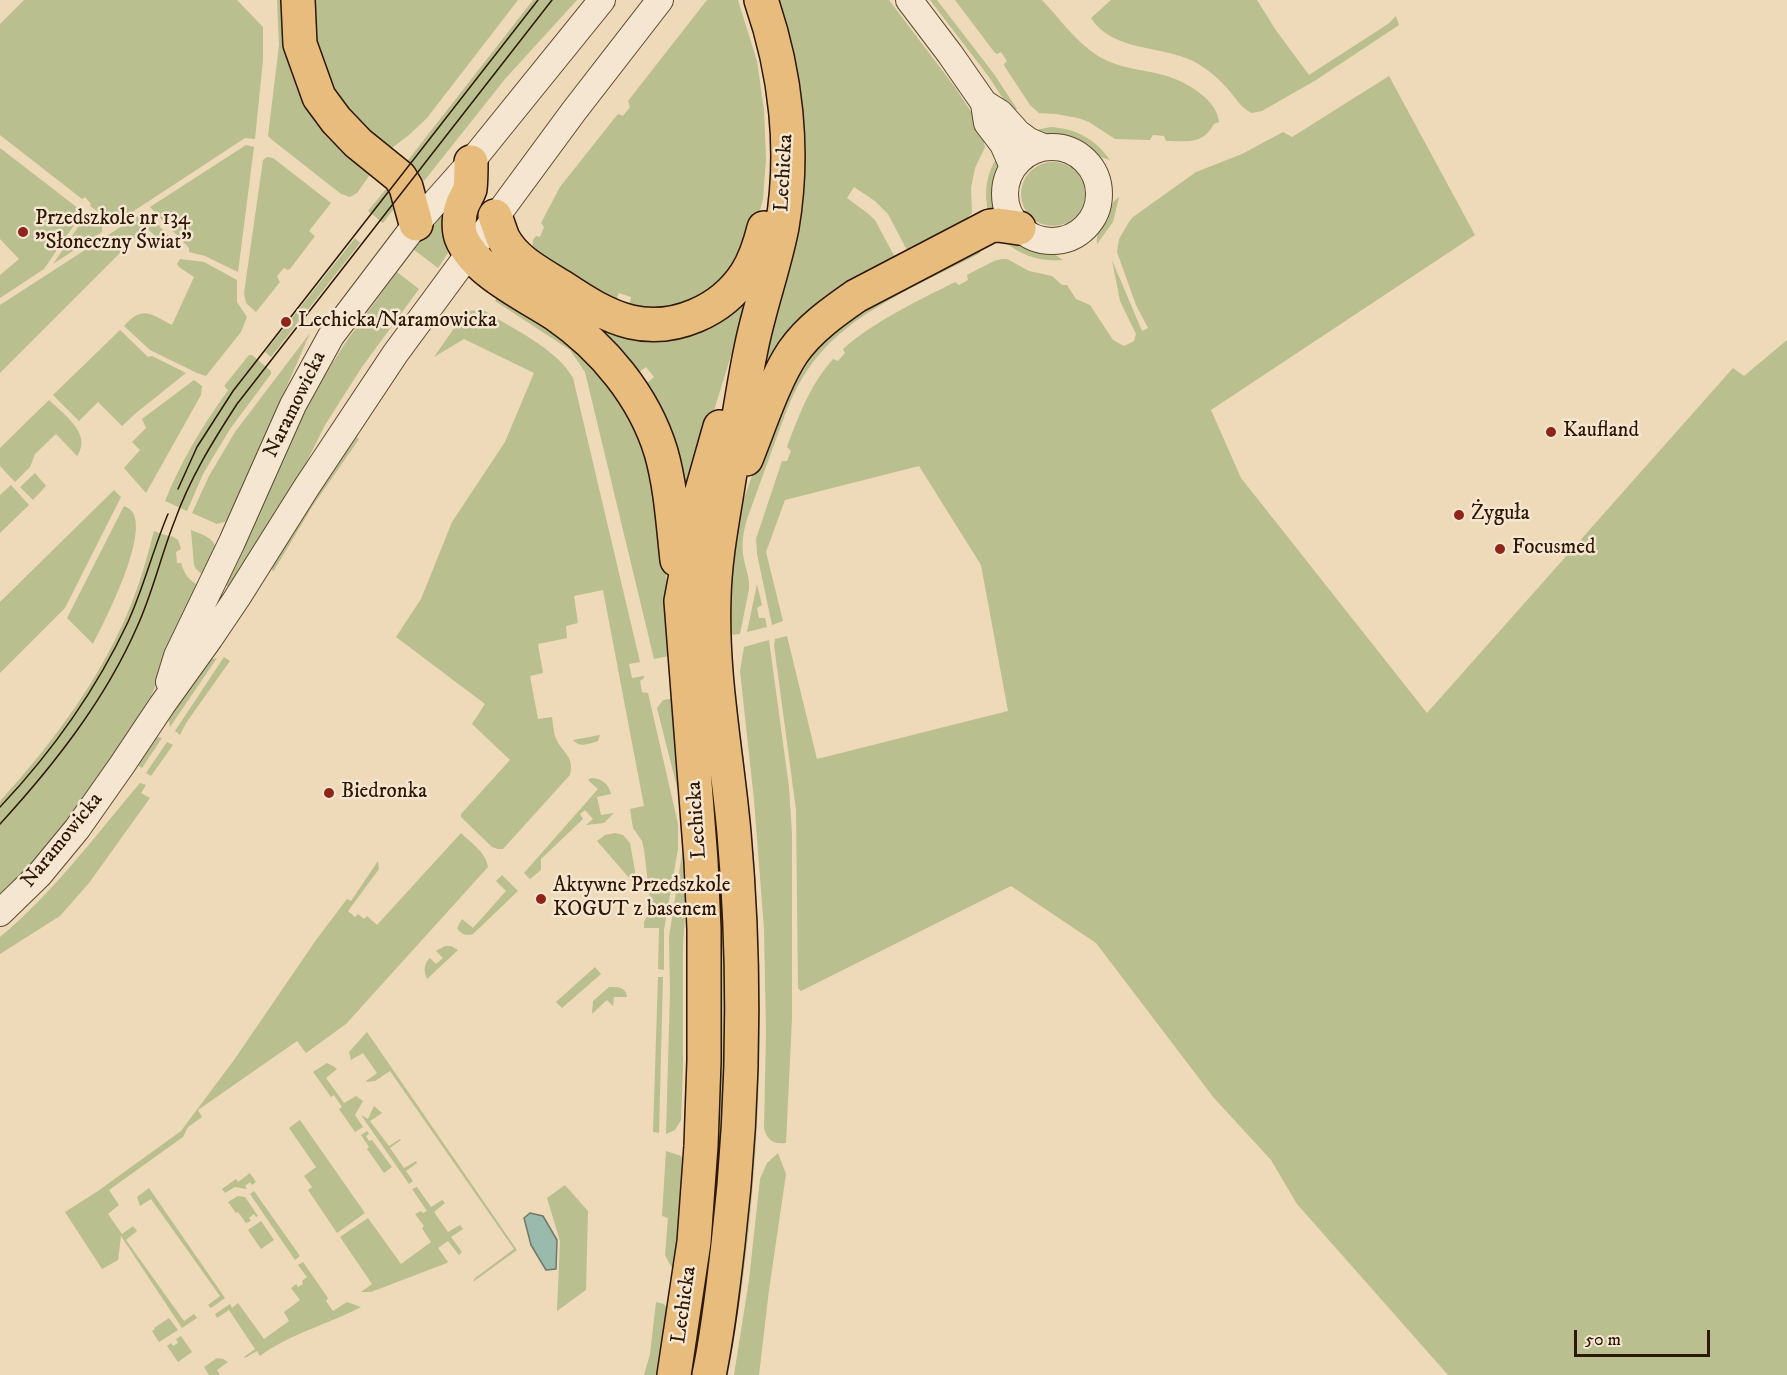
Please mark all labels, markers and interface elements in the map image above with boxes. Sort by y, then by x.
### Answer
street label: Lechicka [770,134,800,212]
place label: Przedszkole nr 134 "Słoneczny Świat" [35,207,192,257]
marker: Przedszkole nr 134 "Słoneczny Świat" [16,225,30,239]
place label: Lechicka/Naramowicka [298,309,497,335]
marker: Lechicka/Naramowicka [279,315,293,329]
street label: Naramowicka [259,348,333,462]
place label: Kaufland [1563,419,1639,445]
marker: Kaufland [1544,425,1558,439]
place label: Żyguła [1471,502,1530,528]
marker: Żyguła [1452,508,1466,522]
place label: Focusmed [1512,536,1595,562]
marker: Focusmed [1493,542,1507,556]
place label: Biedronka [341,780,427,806]
street label: Lechicka [683,780,713,860]
marker: Biedronka [322,786,336,800]
street label: Naramowicka [17,788,109,894]
place label: Aktywne Przedszkole KOGUT z basenem [553,874,731,924]
marker: Aktywne Przedszkole KOGUT z basenem [534,892,548,906]
street label: Lechicka [667,1265,703,1345]
scale bar [1577,1318,1714,1356]
text: 50 m [1585,1329,1621,1351]

